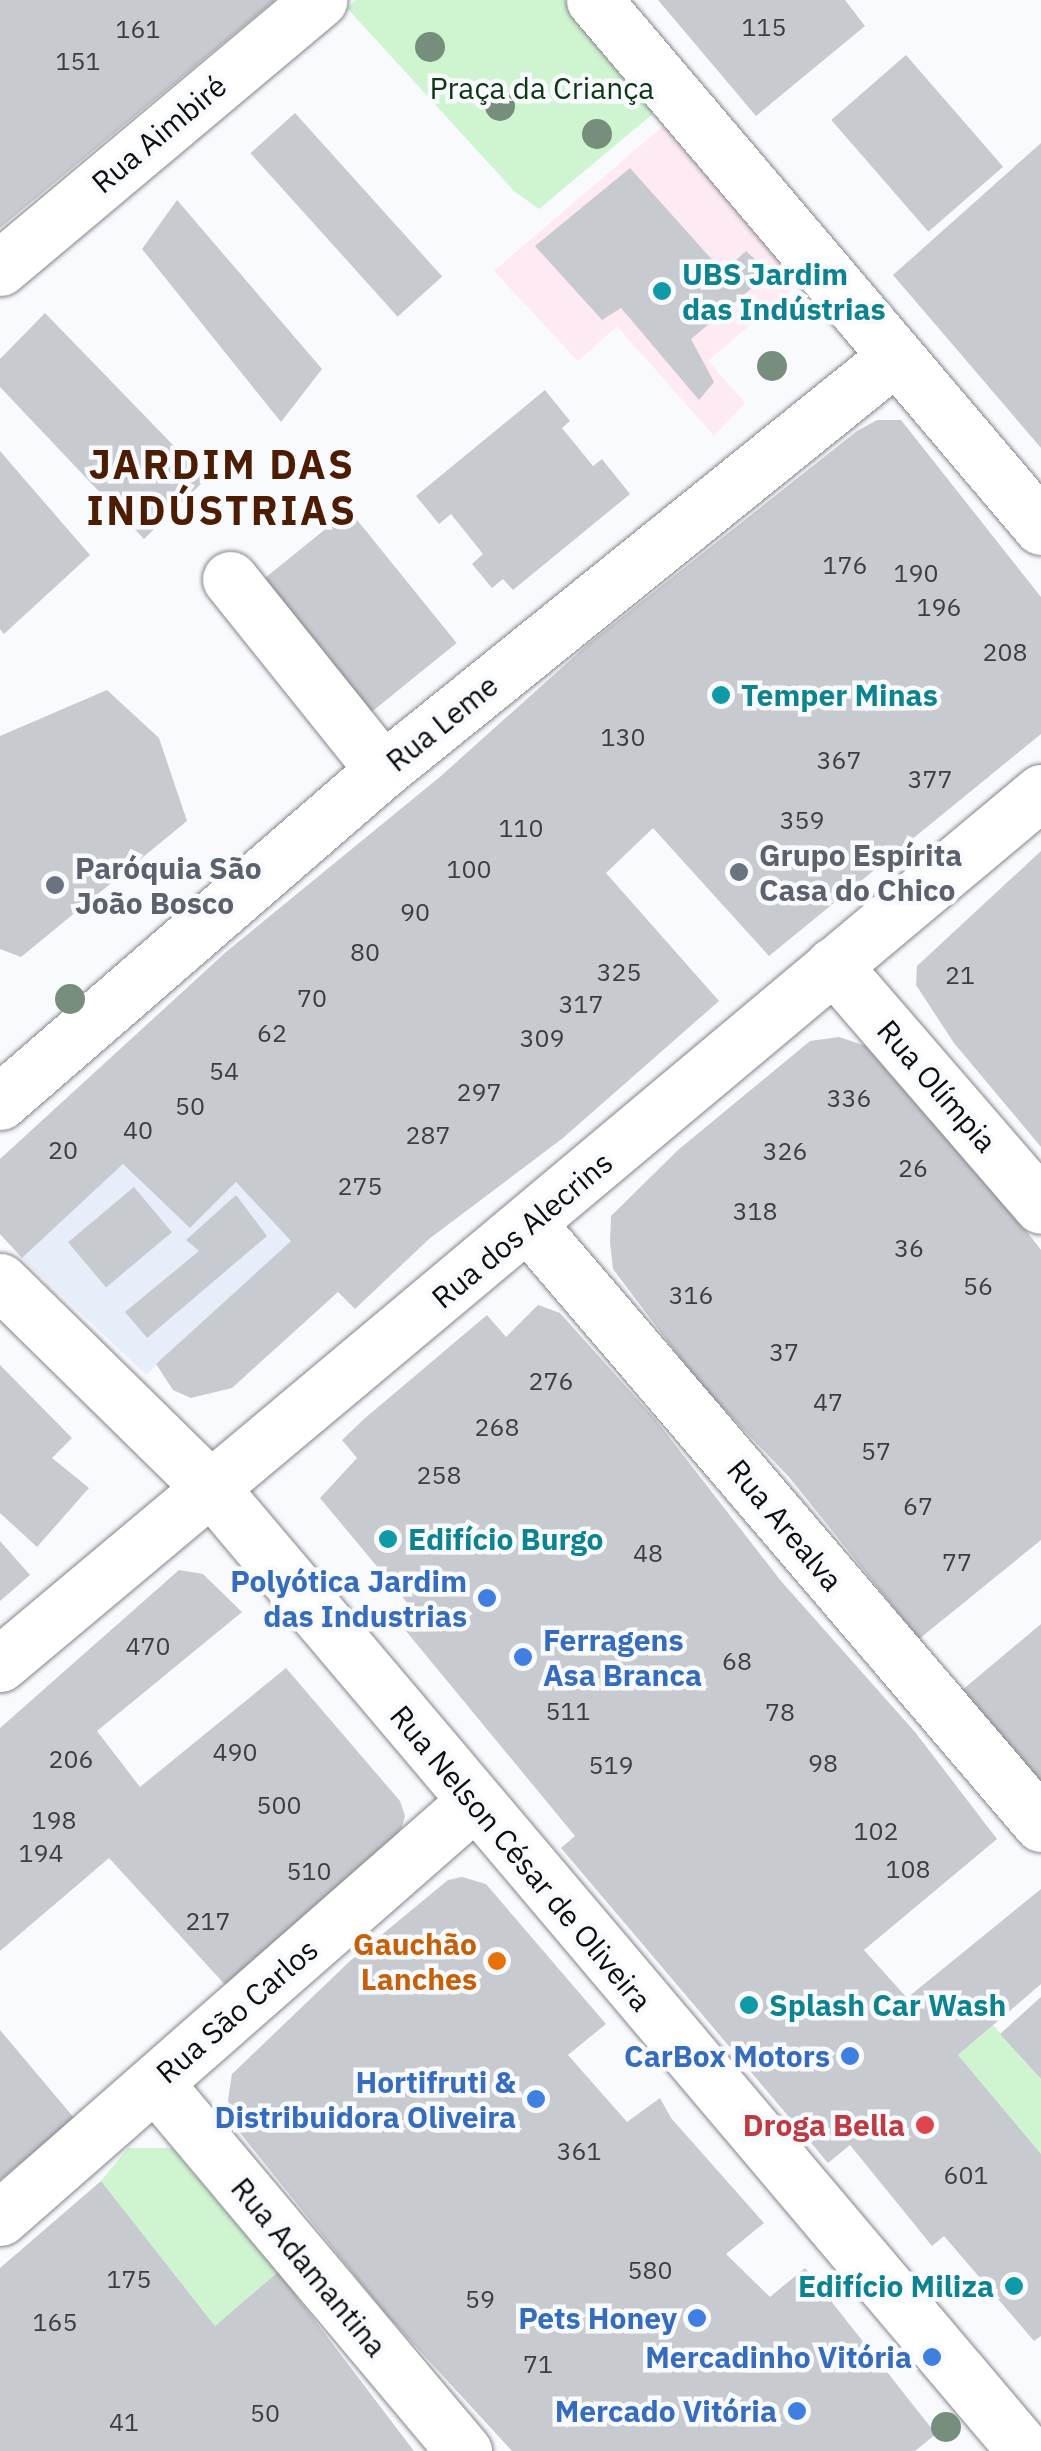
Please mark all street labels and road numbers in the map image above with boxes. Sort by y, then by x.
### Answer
street label: Rua Aimbiré [84,67,234,201]
street label: Rua Leme [379,667,505,779]
street label: Rua Olímpia [870,1013,1004,1159]
street label: Rua dos Alecrins [425,1144,619,1316]
street label: Rua Arealva [720,1452,850,1598]
street label: Rua Nelson César de Oliveira [383,1698,659,2018]
street label: Rua São Carlos [149,1931,325,2091]
street label: Rua Adamantina [224,2170,394,2364]

